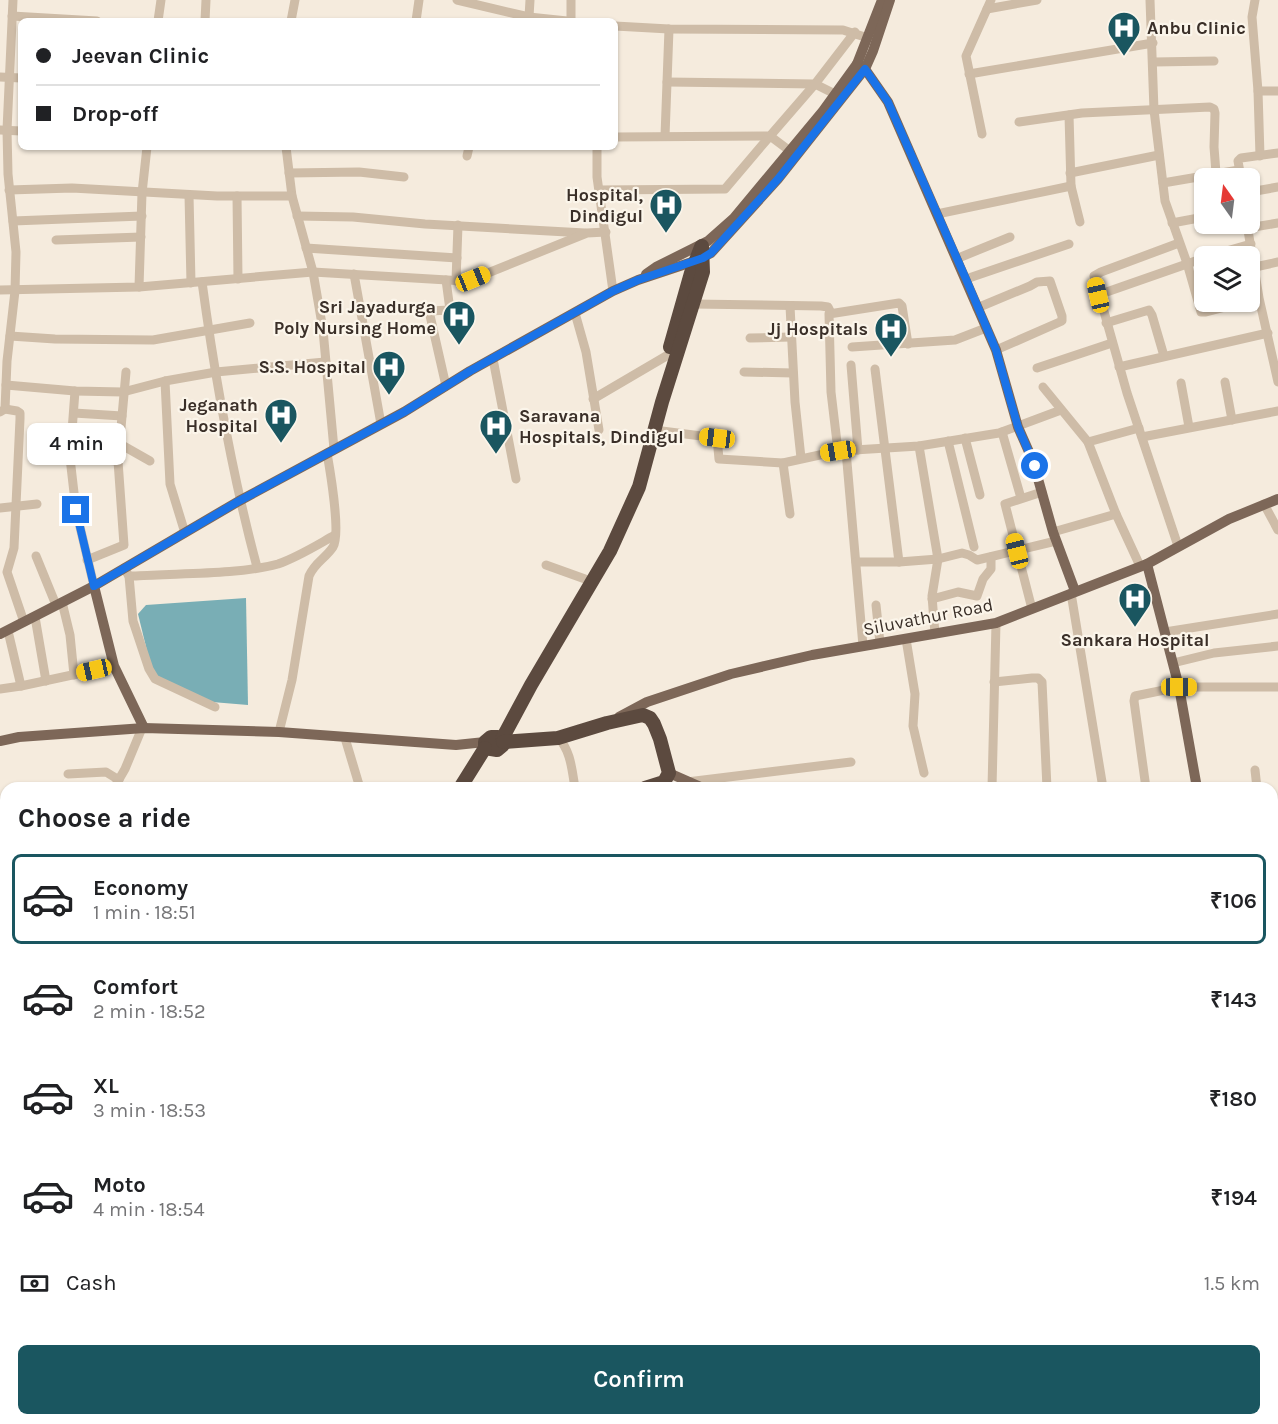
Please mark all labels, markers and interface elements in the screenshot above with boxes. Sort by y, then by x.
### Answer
hospital icon: Anbu Clinic [1106,10,1142,57]
place label: Anbu Clinic [1147,17,1246,39]
text: Jeevan Clinic [72,43,209,69]
text: Drop-off [72,101,158,127]
north arrow [1194,168,1260,234]
map controls [1194,168,1260,312]
place label: Hospital, Dindigul [566,184,643,227]
hospital icon: Hospital, Dindigul [648,187,684,234]
button: layers [1194,246,1260,312]
car [453,264,493,294]
car [1085,275,1111,315]
place label: Sri Jayadurga Poly Nursing Home [274,296,436,339]
hospital icon: Sri Jayadurga Poly Nursing Home [441,299,477,346]
hospital icon: Jj Hospitals [873,311,909,358]
place label: Jj Hospitals [768,318,868,340]
hospital icon: S.S. Hospital [371,349,407,396]
place label: S.S. Hospital [258,356,366,378]
place label: Jeganath Hospital [179,394,258,437]
hospital icon: Jeganath Hospital [263,397,299,444]
place label: Saravana Hospitals, Dindigul [519,405,684,448]
hospital icon: Saravana Hospitals, Dindigul [478,408,514,455]
callout: 4 min [26,423,125,465]
car [698,427,736,449]
text: 4 min [49,432,104,455]
car [819,439,857,463]
route start [1021,452,1048,479]
route end [62,496,89,523]
car [1004,531,1030,571]
hospital icon: Sankara Hospital [1117,581,1153,628]
street label: Siluvathur Road [861,594,995,640]
place label: Sankara Hospital [1061,629,1209,651]
car [74,657,114,683]
car [1161,678,1197,696]
text: Choose a ride [18,802,191,834]
icon: car [21,872,75,926]
text: Economy [93,875,188,901]
text: ₹106 [1210,888,1257,914]
text: 1 min · 18:51 [93,901,196,924]
icon: car [21,971,75,1025]
text: Comfort [93,974,178,1000]
text: ₹143 [1210,987,1257,1013]
text: 2 min · 18:52 [93,1000,206,1023]
icon: car [21,1070,75,1124]
text: XL [93,1073,119,1099]
text: ₹180 [1209,1086,1257,1112]
text: 3 min · 18:53 [93,1099,206,1122]
icon: car [21,1169,75,1223]
text: Moto [93,1172,146,1198]
text: ₹194 [1211,1185,1257,1211]
text: 4 min · 18:54 [93,1198,205,1221]
icon: cash [18,1267,51,1300]
text: Cash [66,1270,116,1296]
text: 1.5 km [1204,1272,1260,1295]
button: Confirm [18,1345,1260,1414]

